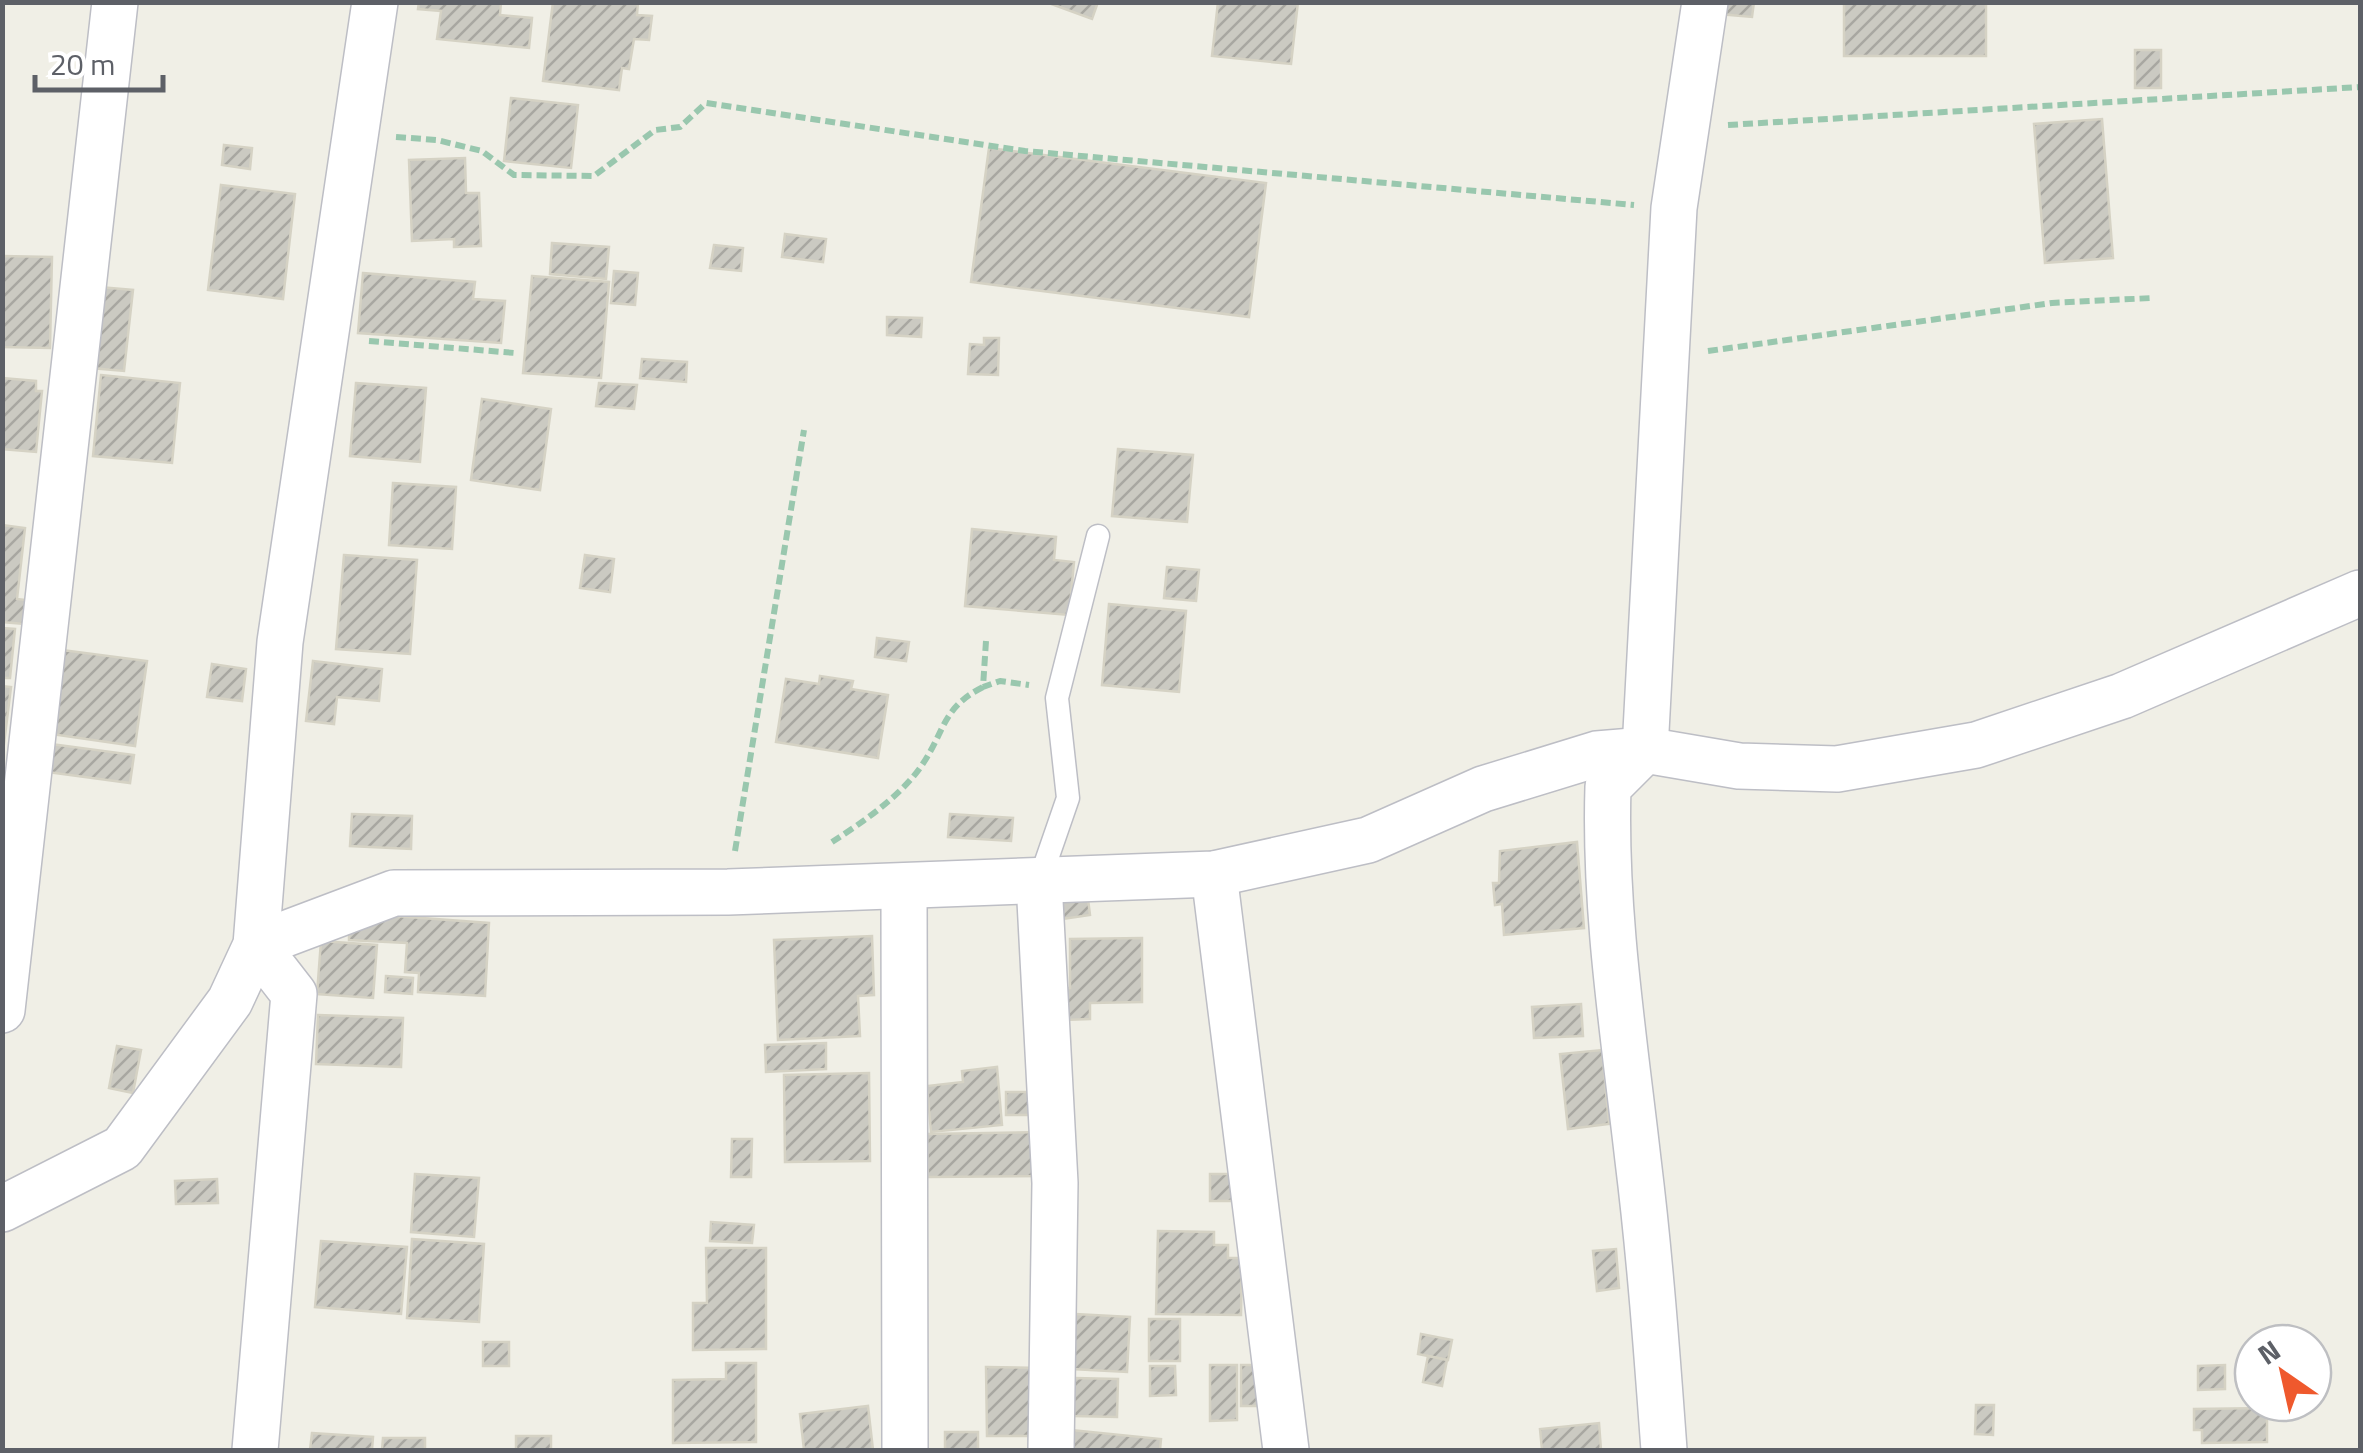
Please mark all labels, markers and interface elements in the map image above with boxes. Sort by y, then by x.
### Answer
scale bar [35,30,162,92]
text: 20 m [50,41,115,87]
north arrow [2233,1323,2333,1423]
text: N [2249,1329,2289,1375]

